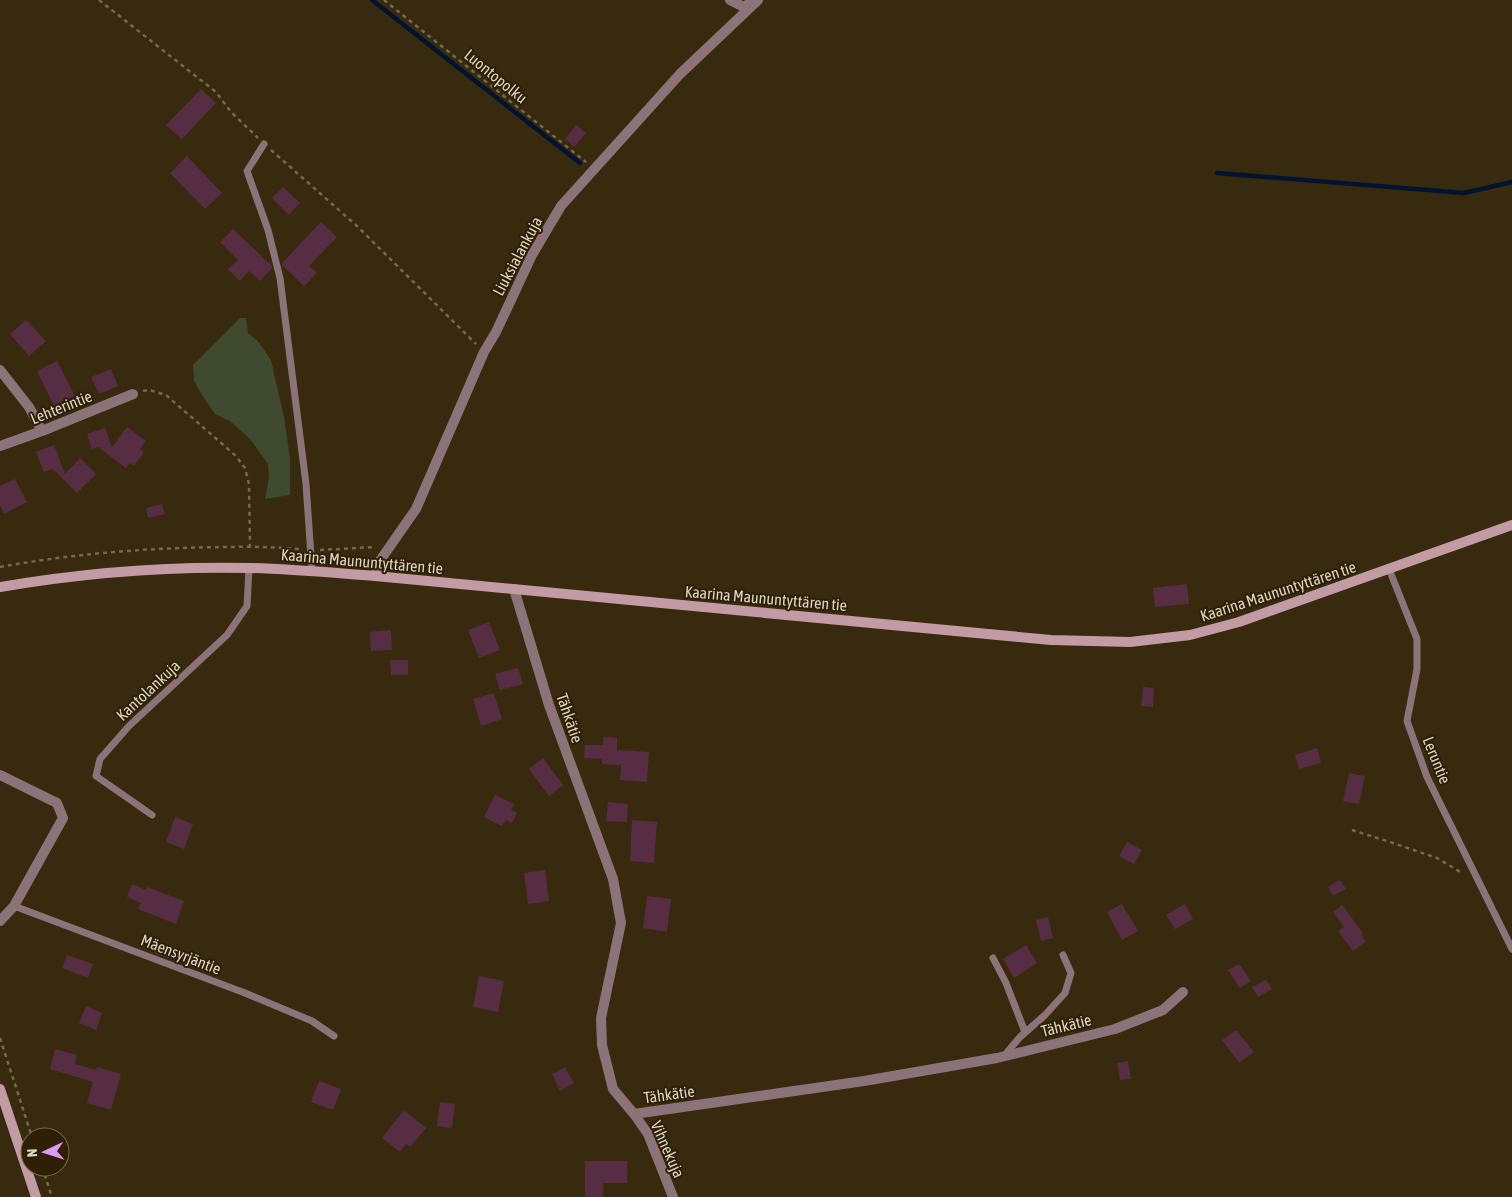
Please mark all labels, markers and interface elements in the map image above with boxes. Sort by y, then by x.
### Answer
street label: Luontopolku [460,45,531,107]
street label: Liuksialankuja [489,213,546,299]
street label: Lehterintie [28,387,94,427]
street label: Kaarina Maununtyttären tie [280,545,444,578]
street label: Kaarina Maununtyttären tie [1198,557,1358,626]
street label: Kaarina Maununtyttären tie [684,582,848,615]
street label: Kantolankuja [113,656,184,725]
street label: Tähkätie [553,691,587,745]
street label: Leruntie [1419,734,1455,786]
street label: Mäensyrjäntie [138,930,224,978]
street label: Tähkätie [1039,1010,1093,1040]
street label: Tähkätie [642,1082,696,1106]
street label: Vihnekuja [647,1118,688,1181]
north arrow [20,1127,70,1177]
text: N [24,1148,40,1158]

